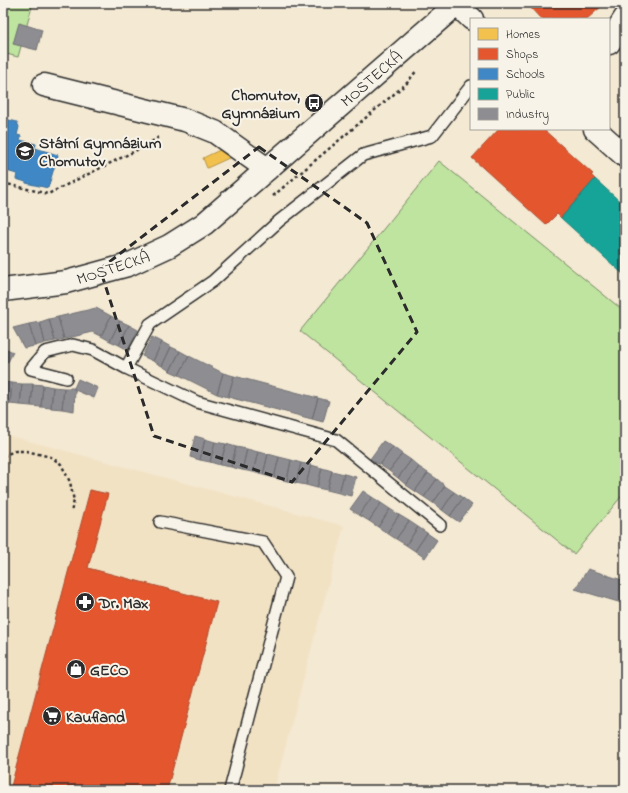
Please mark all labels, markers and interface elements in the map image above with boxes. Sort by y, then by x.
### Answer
legend [470,18,610,130]
text: Homes [506,26,540,44]
street label: MOSTECKÁ [336,46,409,113]
text: Shops [506,46,538,64]
text: Schools [506,66,545,84]
place label: Chomutov, Gymnázium [222,84,301,127]
text: Public [506,86,535,104]
bus stop icon: Chomutov, Gymnázium [303,92,325,114]
text: Industry [506,106,549,125]
place label: Státní Gymnázium Chomutov [39,132,162,174]
school or university icon: Státní Gymnázium Chomutov [14,140,36,162]
street label: MOSTECKÁ [74,246,153,292]
pharmacy icon: Dr. Max [74,591,96,613]
place label: Dr. Max [98,592,149,616]
shop icon: GECO [65,658,87,680]
place label: GECO [90,659,129,683]
supermarket icon: Kaufland [41,705,63,727]
place label: Kaufland [66,706,125,730]

